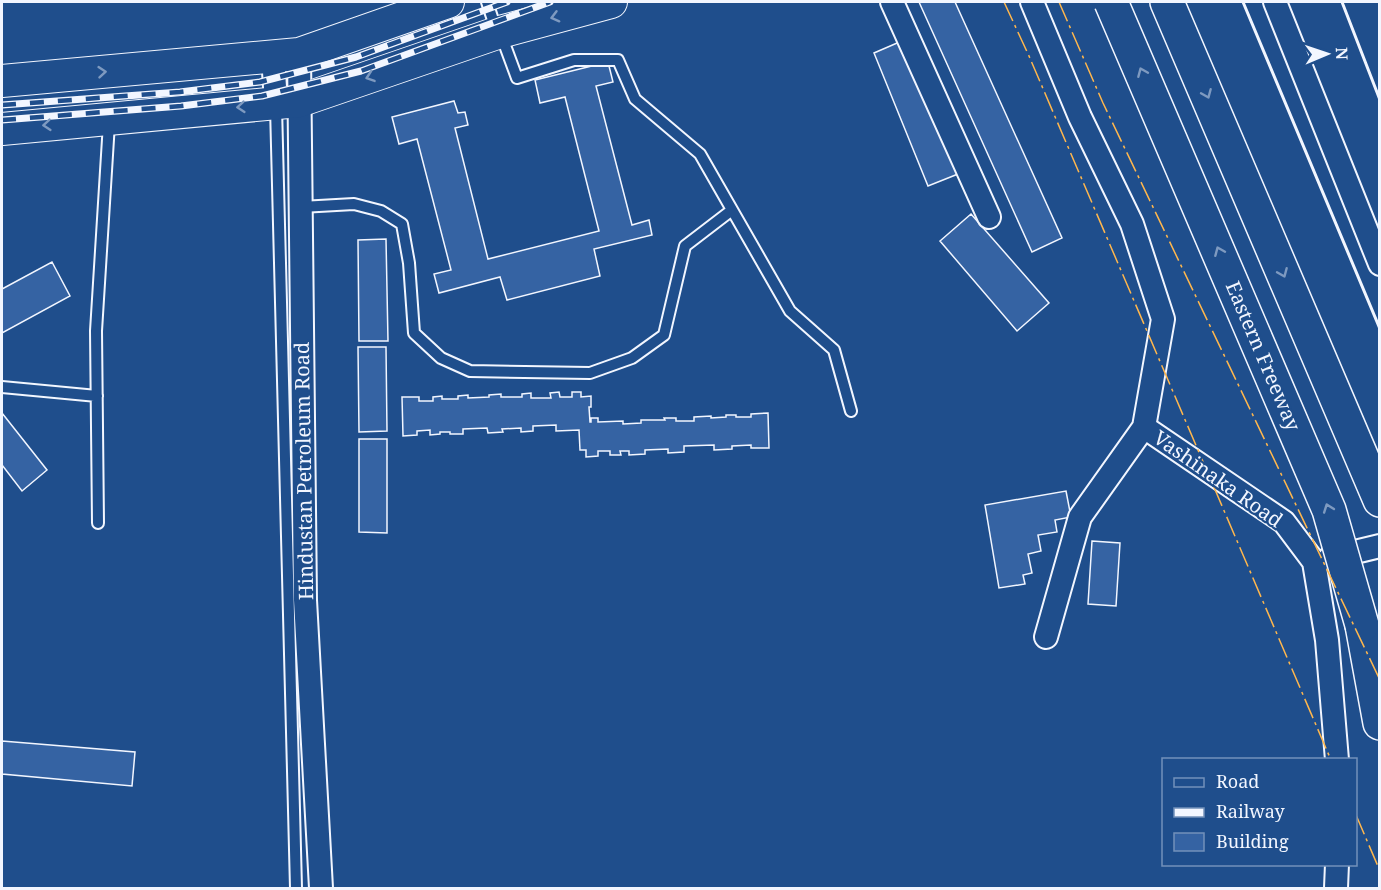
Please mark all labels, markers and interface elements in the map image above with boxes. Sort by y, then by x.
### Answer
one-way arrow [550,10,561,22]
north arrow [1297,24,1357,84]
text: N [1331,47,1353,61]
one-way arrow [97,66,106,79]
one-way arrow [1137,68,1149,79]
one-way arrow [365,70,375,83]
one-way arrow [1199,88,1211,99]
one-way arrow [236,100,245,113]
one-way arrow [42,118,51,131]
one-way arrow [1214,247,1226,258]
one-way arrow [1276,267,1288,278]
street label: Eastern Freeway [1220,277,1307,435]
street label: Hindustan Petroleum Road [288,342,319,600]
street label: Vashinaka Road [1148,424,1288,533]
one-way arrow [1323,503,1335,514]
legend [1162,758,1357,866]
text: Road [1216,769,1259,793]
text: Railway [1216,799,1286,823]
text: Building [1216,829,1289,853]

